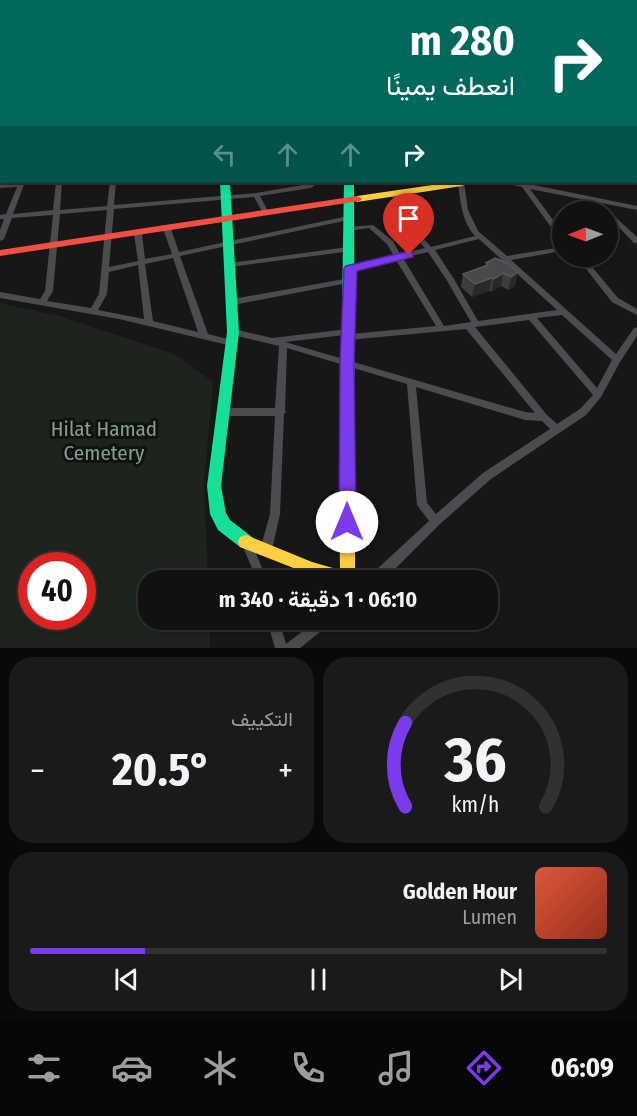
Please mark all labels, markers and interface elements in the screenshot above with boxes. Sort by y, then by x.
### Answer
text: 280 m [410,16,515,66]
icon: right [536,24,614,102]
text: انعطف يمينًا [386,70,515,102]
icon: left [208,138,241,171]
icon: ahead [271,138,304,171]
icon: ahead [334,138,367,171]
icon: right [397,138,430,171]
pin [383,193,434,255]
north arrow [552,201,618,267]
map controls [552,201,618,267]
icon: arrive [392,202,425,235]
park label: Hilat Hamad Cemetery [51,416,157,466]
position arrow [315,490,379,554]
speed limit sign: 40 [18,552,96,630]
text: 06:10 · 1 دقيقة · 340 m [219,586,417,613]
text: التكييف [231,707,293,731]
text: 36 [443,723,507,798]
text: 20.5° [112,743,211,797]
text: − [30,751,45,791]
text: + [278,751,293,791]
text: km/h [452,792,499,818]
text: Golden Hour [403,878,517,905]
text: Lumen [462,905,517,929]
icon: previous [110,963,143,996]
icon: pause [302,963,335,996]
icon: next [494,963,527,996]
icon: filters [23,1047,65,1089]
icon: car [111,1047,153,1089]
icon: climate [199,1047,241,1089]
icon: phone [287,1047,329,1089]
icon: music [375,1047,417,1089]
icon: directions [463,1047,505,1089]
text: 06:09 [551,1052,614,1084]

